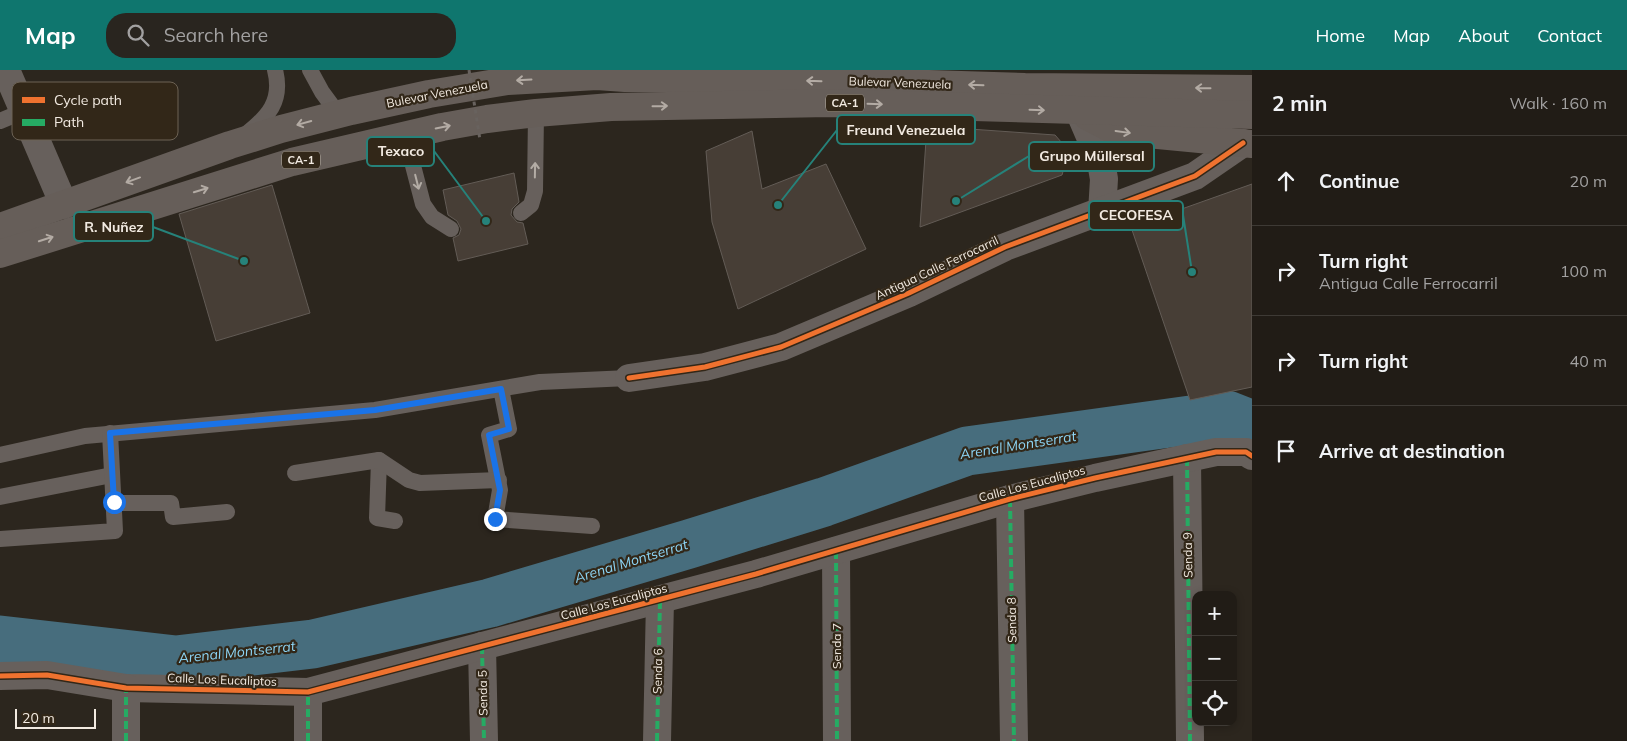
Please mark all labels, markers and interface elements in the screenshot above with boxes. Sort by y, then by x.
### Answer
search box [106,13,456,58]
text: Map [25,20,76,50]
icon: search [124,21,152,49]
text: Search here [164,23,268,47]
text: Home [1315,24,1365,47]
text: Map [1393,24,1430,47]
text: About [1458,24,1509,47]
text: Contact [1537,24,1602,47]
street label: Bulevar Venezuela [848,73,952,92]
street label: Bulevar Venezuela [385,76,489,111]
one-way arrow [516,76,532,85]
one-way arrow [806,76,822,86]
one-way arrow [969,81,985,90]
legend [12,82,178,140]
one-way arrow [1196,83,1212,93]
text: 2 min [1272,90,1327,116]
text: Cycle path [54,91,122,109]
text: Walk · 160 m [1509,93,1607,113]
road number: CA-1 [826,94,864,112]
one-way arrow [867,100,883,109]
one-way arrow [652,101,668,110]
one-way arrow [1029,105,1045,115]
text: Path [54,113,84,131]
callout: Freund Venezuela [837,115,975,144]
one-way arrow [296,119,312,129]
one-way arrow [435,121,451,131]
text: Freund Venezuela [847,121,965,139]
one-way arrow [1115,127,1131,137]
callout: Texaco [367,137,434,166]
text: Texaco [378,142,424,160]
callout: Grupo Müllersal [1029,142,1154,171]
text: Grupo Müllersal [1039,147,1145,165]
road number: CA-1 [282,152,320,168]
one-way arrow [530,162,540,178]
icon: ahead [1272,167,1300,195]
text: Continue [1319,169,1399,193]
text: 20 m [1570,171,1607,191]
one-way arrow [413,174,422,190]
one-way arrow [126,176,141,185]
one-way arrow [193,185,209,195]
callout: CECOFESA [1089,201,1183,230]
text: CECOFESA [1099,206,1173,224]
callout: R. Nuñez [74,212,153,241]
text: R. Nuñez [84,218,144,236]
street label: Antigua Calle Ferrocarril [873,232,1001,303]
one-way arrow [38,234,54,243]
text: Turn right [1319,249,1408,273]
icon: right [1272,257,1300,285]
text: 100 m [1560,261,1607,281]
text: Antigua Calle Ferrocarril [1319,273,1498,293]
icon: right [1272,347,1300,375]
text: Turn right [1319,349,1408,373]
text: 40 m [1570,351,1607,371]
water label: Arenal Montserrat [958,427,1079,463]
icon: arrive [1272,437,1300,465]
text: Arrive at destination [1319,439,1505,463]
street label: Calle Los Eucaliptos [977,462,1087,505]
route start [103,491,126,514]
route end [484,508,507,531]
street label: Senda 9 [1180,532,1195,578]
water label: Arenal Montserrat [571,535,691,587]
street label: Calle Los Eucaliptos [559,580,669,623]
map controls [1192,591,1237,726]
button: + [1192,591,1237,636]
street label: Senda 8 [1004,597,1019,643]
street label: Senda 7 [829,623,844,669]
button: − [1192,636,1237,681]
water label: Arenal Montserrat [177,637,297,667]
street label: Senda 6 [650,648,665,694]
street label: Calle Los Eucaliptos [167,670,277,689]
street label: Senda 5 [475,670,490,716]
button: locate [1192,681,1237,726]
scale bar [15,706,96,729]
text: 20 m [22,709,55,727]

